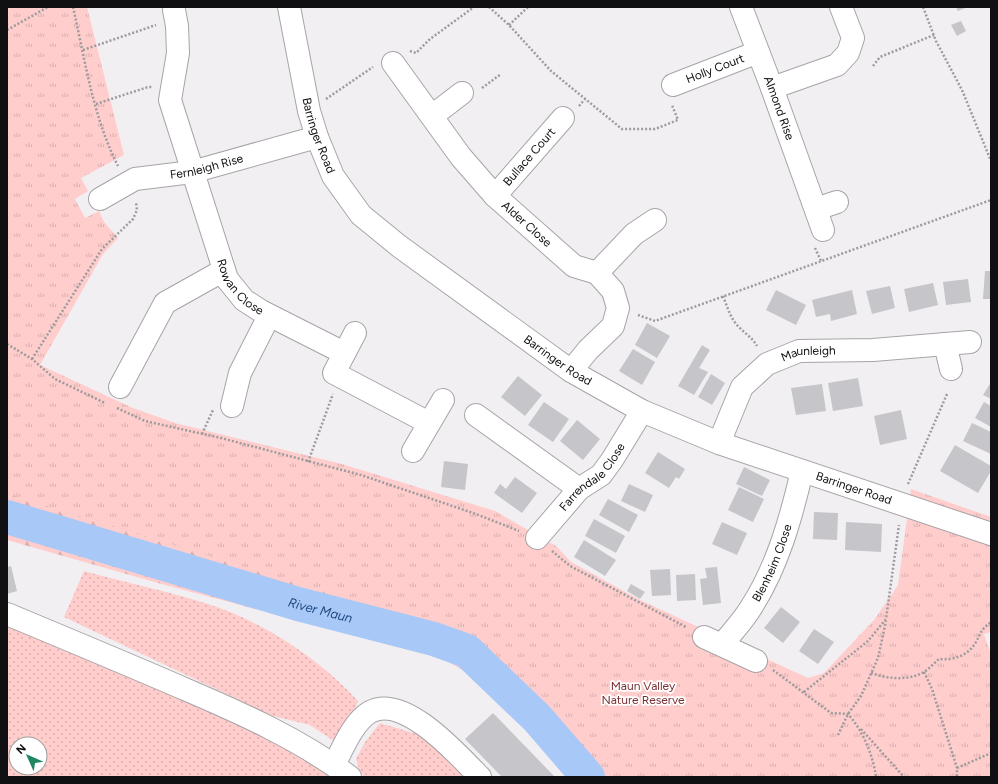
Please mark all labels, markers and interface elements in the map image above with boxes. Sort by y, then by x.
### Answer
street label: Holly Court [684,51,747,86]
street label: Almond Rise [761,74,797,142]
street label: Barringer Road [300,96,338,175]
street label: Bullace Court [500,125,559,189]
street label: Fernleigh Rise [169,151,245,182]
street label: Alder Close [499,198,555,250]
street label: Rowan Close [214,257,267,318]
street label: Barringer Road [521,332,594,388]
street label: Maunleigh [779,344,836,365]
street label: Farrendale Close [557,440,628,514]
street label: Barringer Road [814,469,894,507]
street label: Blenheim Close [749,522,795,604]
water label: River Maun [287,595,354,626]
park label: Maun Valley Nature Reserve [601,679,685,707]
north arrow [8,736,48,776]
text: N [14,742,29,757]

